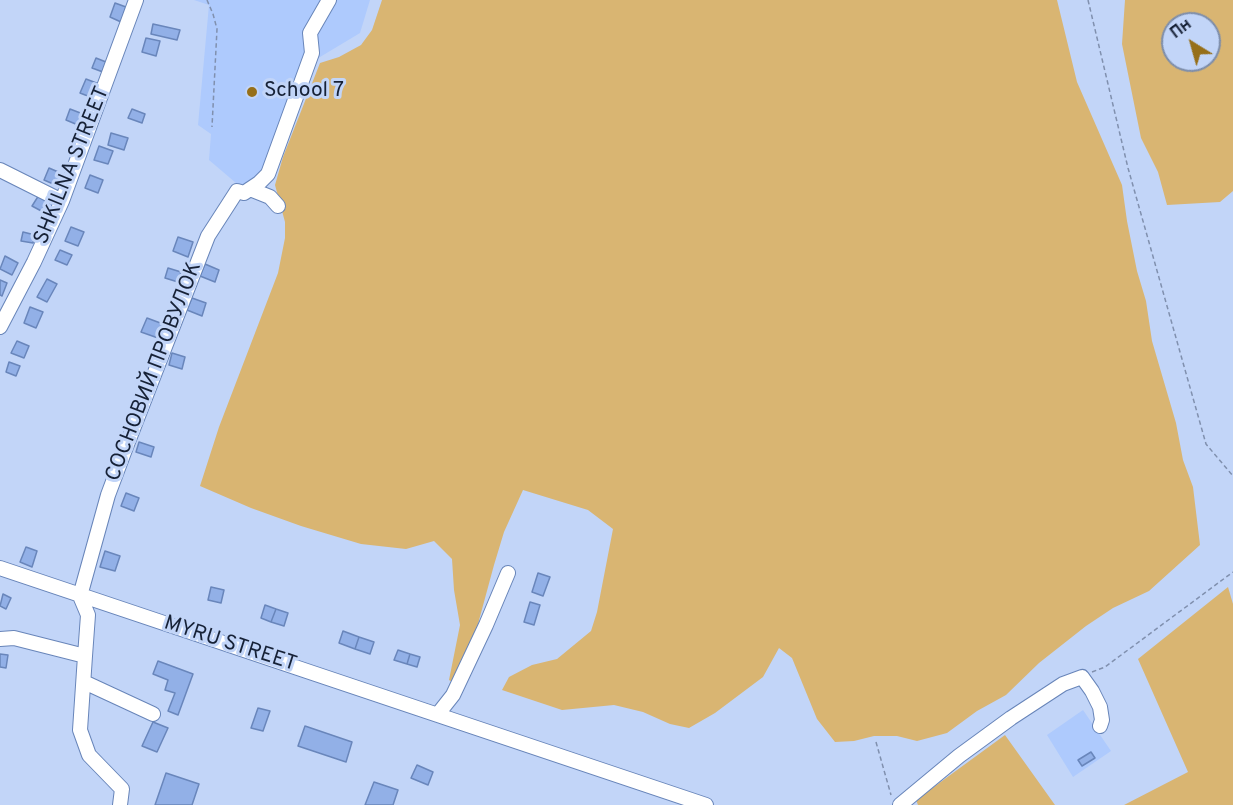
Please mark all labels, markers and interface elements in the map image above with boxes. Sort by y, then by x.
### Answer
north arrow [1161,12,1221,72]
text: Пн [1167,15,1196,44]
place label: School 7 [264,79,344,105]
street label: SHKILNA STREET [30,83,116,249]
marker: School 7 [245,85,259,99]
street label: СОСНОВИЙ ПРОВУЛОК [102,259,208,485]
street label: MYRU STREET [160,612,300,678]

